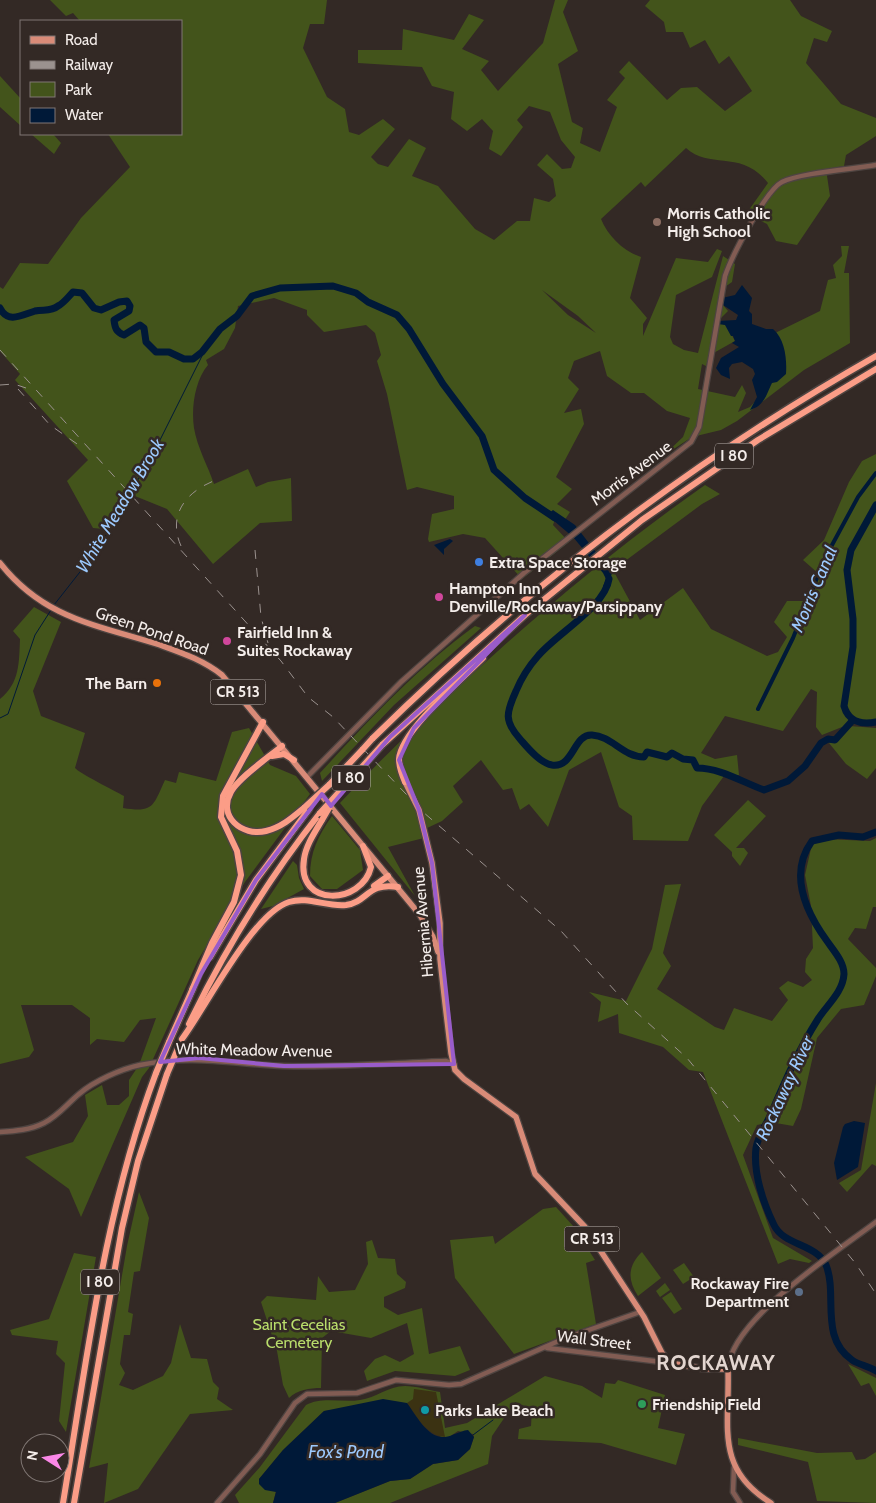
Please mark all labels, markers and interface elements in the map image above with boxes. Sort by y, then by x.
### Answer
legend [20,20,182,135]
text: Road [65,31,98,49]
text: Railway [65,56,114,74]
text: Park [65,81,92,99]
text: Water [65,106,103,124]
place label: Morris Catholic High School [667,204,770,241]
marker: Morris Catholic High School [651,216,663,228]
water label: White Meadow Brook [71,434,170,577]
street label: Morris Avenue [587,437,675,509]
road number: I 80 [715,444,753,468]
water label: Morris Canal [786,542,842,636]
place label: Extra Space Storage [489,553,627,572]
marker: Extra Space Storage [473,556,485,568]
place label: Hampton Inn Denville/Rockaway/Parsippany [449,579,663,616]
marker: Hampton Inn Denville/Rockaway/Parsippany [433,591,445,603]
street label: Green Pond Road [93,603,211,659]
place label: Fairfield Inn & Suites Rockaway [237,623,353,660]
marker: Fairfield Inn & Suites Rockaway [221,635,233,647]
place label: The Barn [85,674,147,693]
marker: The Barn [151,677,163,689]
road number: CR 513 [210,680,266,704]
road number: I 80 [332,766,370,790]
street label: Hibernia Avenue [409,866,437,978]
water label: Rockaway River [751,1031,819,1144]
street label: White Meadow Avenue [176,1039,332,1061]
road number: CR 513 [564,1226,620,1252]
road number: I 80 [81,1270,119,1294]
place label: Rockaway Fire Department [691,1274,789,1311]
marker: Rockaway Fire Department [793,1286,805,1298]
park label: Saint Cecelias Cemetery [253,1315,346,1352]
street label: Wall Street [556,1326,633,1354]
district label: ROCKAWAY [656,1350,776,1375]
place label: Friendship Field [652,1395,761,1414]
marker: Friendship Field [636,1398,648,1410]
place label: Parks Lake Beach [435,1401,553,1420]
marker: Parks Lake Beach [419,1404,431,1416]
north arrow [20,1433,70,1483]
water label: Fox's Pond [308,1441,384,1463]
text: N [22,1449,42,1462]

